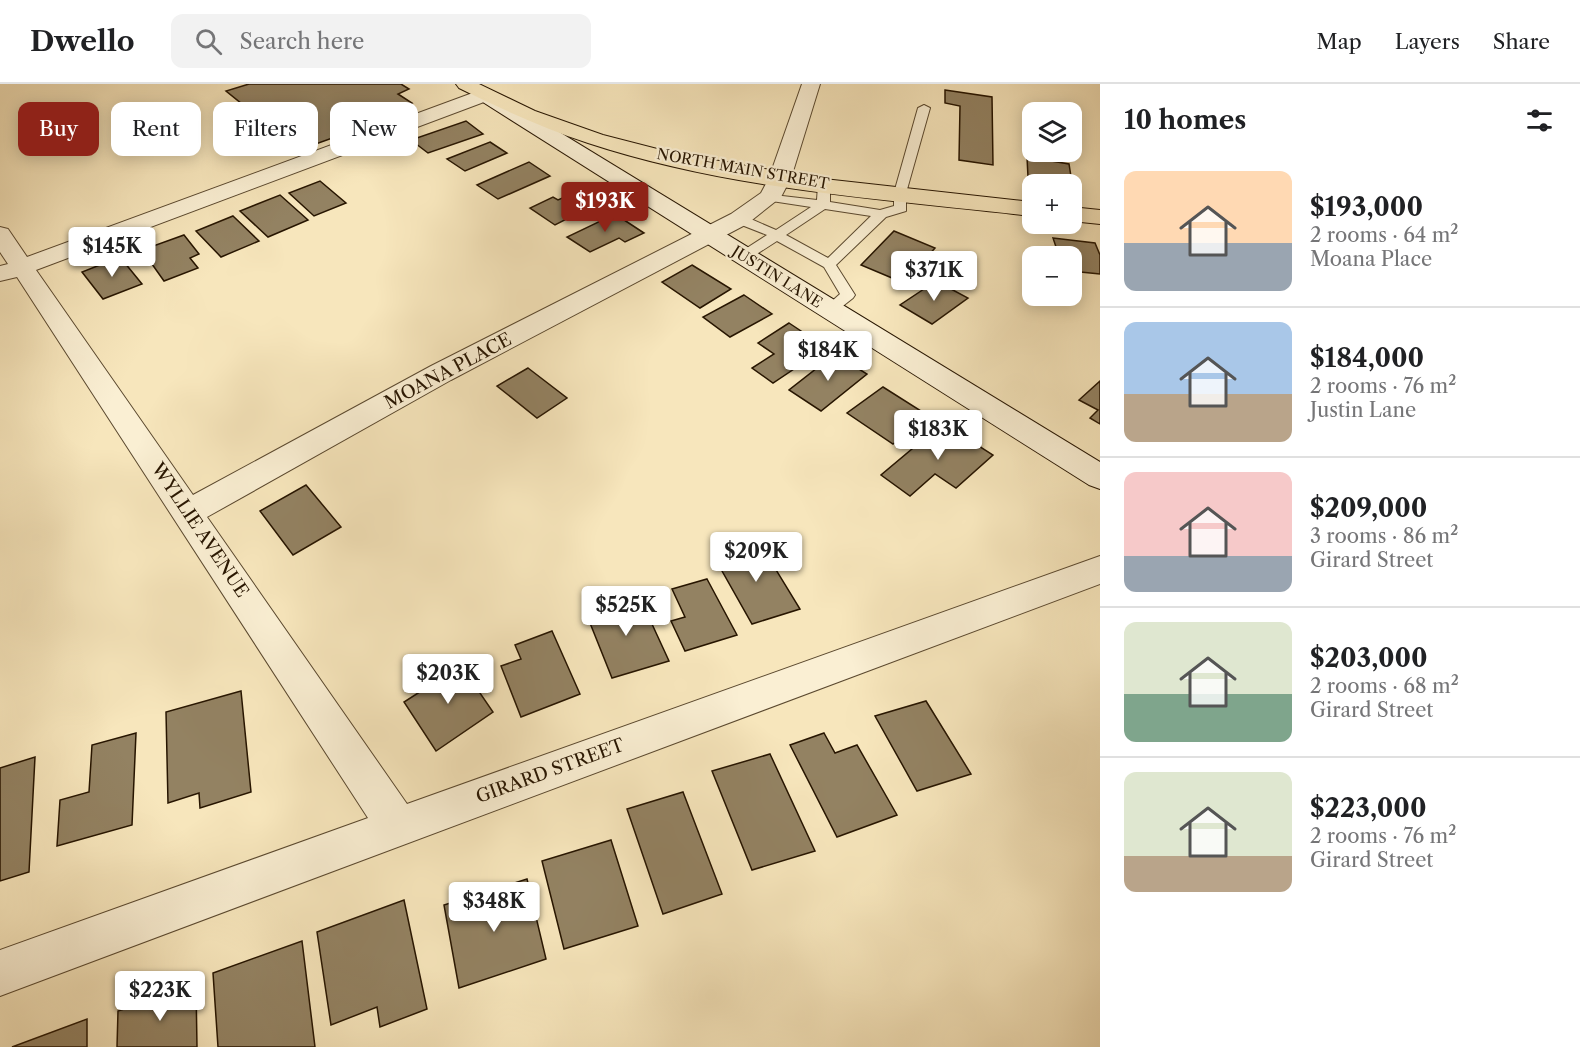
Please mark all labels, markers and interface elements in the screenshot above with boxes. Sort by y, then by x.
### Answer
search box [171,14,591,68]
text: Dwello [30,24,135,58]
icon: search [192,25,225,58]
text: Search here [240,28,364,55]
text: Map [1317,29,1362,54]
text: Layers [1395,29,1460,54]
text: Share [1493,29,1550,54]
chip: Buy [18,102,99,156]
chip: Rent [111,102,201,156]
chip: Filters [213,102,318,156]
chip: New [330,102,418,156]
map controls [1022,102,1082,306]
button: layers [1022,102,1082,162]
text: 10 homes [1124,104,1246,136]
icon: filters [1523,104,1556,137]
street label: NORTH MAIN STREET [655,144,832,193]
button: + [1022,174,1082,234]
pin: $193K [563,182,647,233]
text: $193K [575,189,635,213]
text: $193,000 [1310,191,1423,223]
icon: home [1172,195,1244,267]
text: 2 rooms · 64 m² [1310,223,1459,247]
pin: $145K [70,227,154,278]
text: $145K [82,234,142,258]
street label: JUSTIN LANE [727,240,826,312]
button: − [1022,246,1082,306]
text: Moana Place [1310,247,1432,271]
pin: $371K [892,251,976,302]
text: $371K [905,258,963,282]
street label: MOANA PLACE [381,328,515,414]
pin: $184K [786,331,870,382]
text: $184K [798,338,858,362]
text: $184,000 [1310,342,1424,374]
icon: home [1172,346,1244,418]
text: 2 rooms · 76 m² [1310,374,1456,398]
text: Justin Lane [1310,398,1416,422]
pin: $183K [896,410,980,461]
text: $183K [908,417,968,441]
street label: WYLLIE AVENUE [146,458,253,602]
text: $209,000 [1310,492,1427,524]
icon: home [1172,496,1244,568]
text: 3 rooms · 86 m² [1310,524,1458,548]
pin: $209K [714,532,798,583]
text: $209K [724,539,788,563]
text: Girard Street [1310,548,1433,572]
pin: $525K [584,586,668,637]
text: $525K [595,593,657,617]
text: $203,000 [1310,642,1428,674]
icon: home [1172,646,1244,718]
pin: $203K [406,654,490,705]
text: $203K [417,661,480,685]
text: 2 rooms · 68 m² [1310,674,1459,698]
text: Girard Street [1310,698,1433,722]
street label: GIRARD STREET [473,734,628,808]
text: $223,000 [1310,792,1426,824]
icon: home [1172,796,1244,868]
text: 2 rooms · 76 m² [1310,824,1456,848]
text: Girard Street [1310,848,1433,872]
pin: $348K [452,882,536,933]
text: $348K [463,889,525,913]
pin: $223K [118,971,202,1022]
text: $223K [129,978,191,1002]

